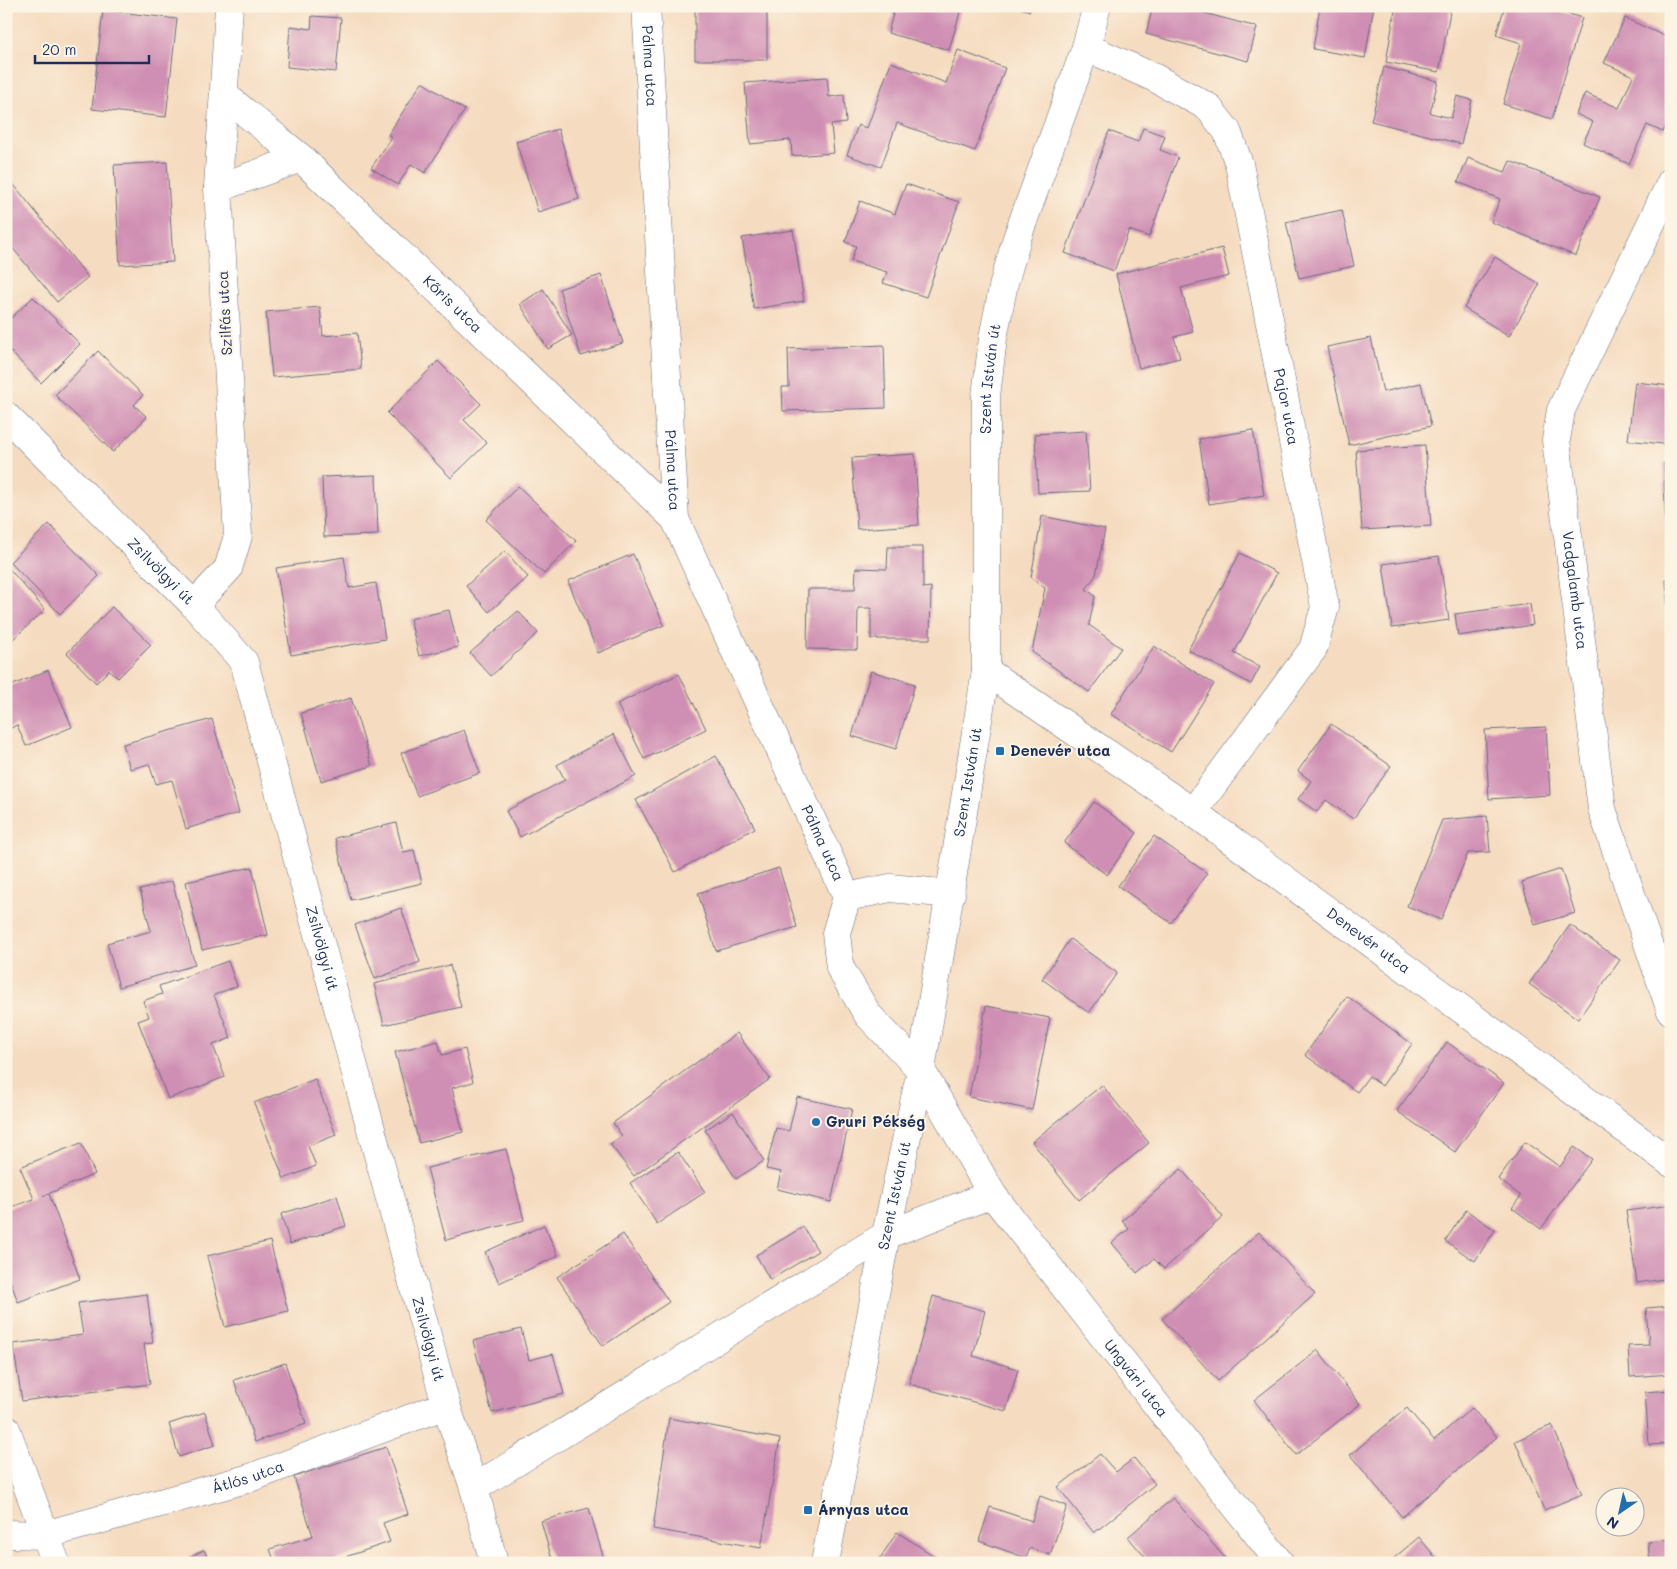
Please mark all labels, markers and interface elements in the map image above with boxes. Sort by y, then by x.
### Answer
street label: Pálma utca [638,25,663,107]
scale bar [35,32,149,64]
text: 20 m [42,39,76,59]
street label: Szilfás utca [212,270,236,356]
street label: Kőris utca [419,270,487,337]
street label: Szent István út [975,322,1005,434]
street label: Pajor utca [1270,366,1304,447]
street label: Pálma utca [661,429,686,511]
street label: Vadgalamb utca [1558,530,1593,650]
street label: Zsilvölgyi út [123,533,199,609]
street label: Szent István út [948,726,986,838]
place label: Denevér utca [1010,740,1111,760]
marker: Denevér utca [994,745,1006,757]
street label: Pálma utca [797,802,849,884]
street label: Denevér utca [1323,902,1415,977]
street label: Zsilvölgyi út [302,903,344,993]
place label: Gruri Pékség [826,1111,925,1131]
marker: Gruri Pékség [810,1116,822,1128]
street label: Szent István út [872,1139,915,1251]
street label: Zsilvölgyi út [408,1294,450,1383]
street label: Ungvári utca [1100,1335,1173,1421]
street label: Átlós utca [209,1455,287,1497]
north arrow [1594,1486,1644,1536]
place label: Árnyas utca [818,1499,909,1519]
marker: Árnyas utca [802,1504,814,1516]
text: N [1603,1512,1622,1534]

